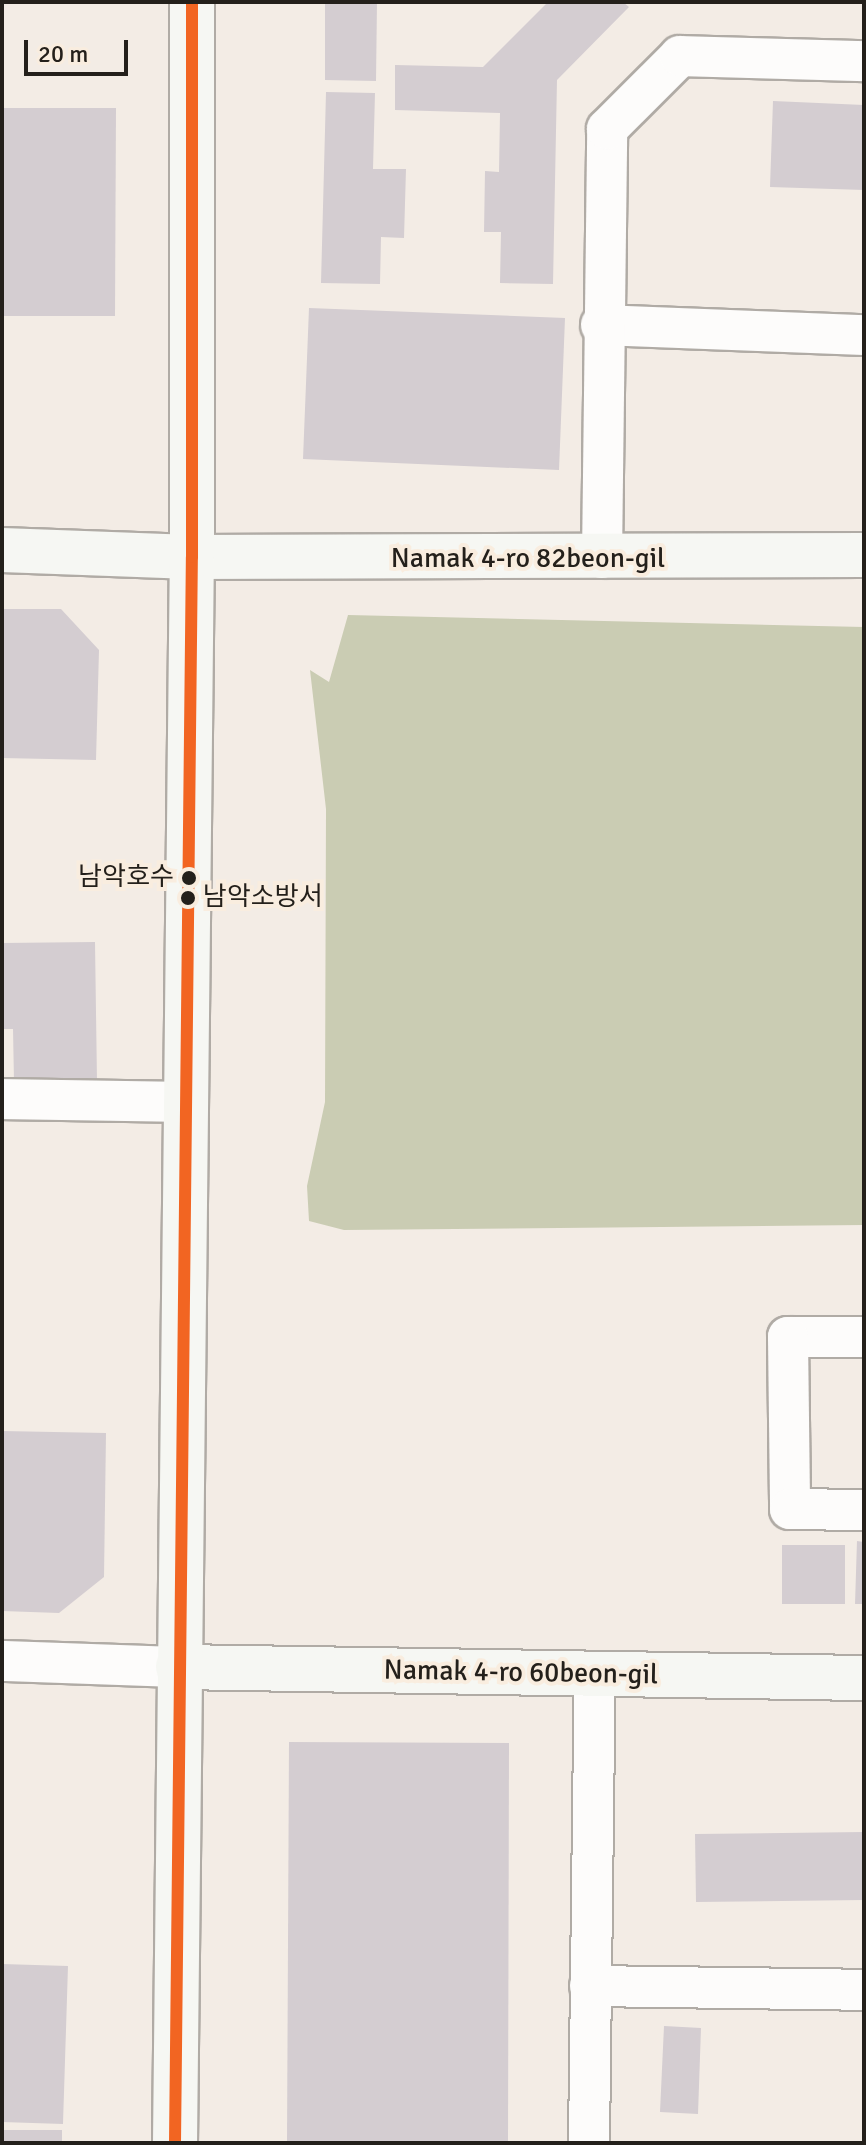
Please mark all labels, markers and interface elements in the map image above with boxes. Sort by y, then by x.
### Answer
scale bar [28,24,132,74]
text: 20 m [38,39,88,69]
street label: Namak 4-ro 82beon-gil [391,541,665,575]
place label: 남악호수 [78,862,174,894]
marker: 남악호수 [181,870,197,886]
place label: 남악소방서 [203,882,323,914]
marker: 남악소방서 [180,890,196,906]
street label: Namak 4-ro 60beon-gil [383,1653,659,1691]

